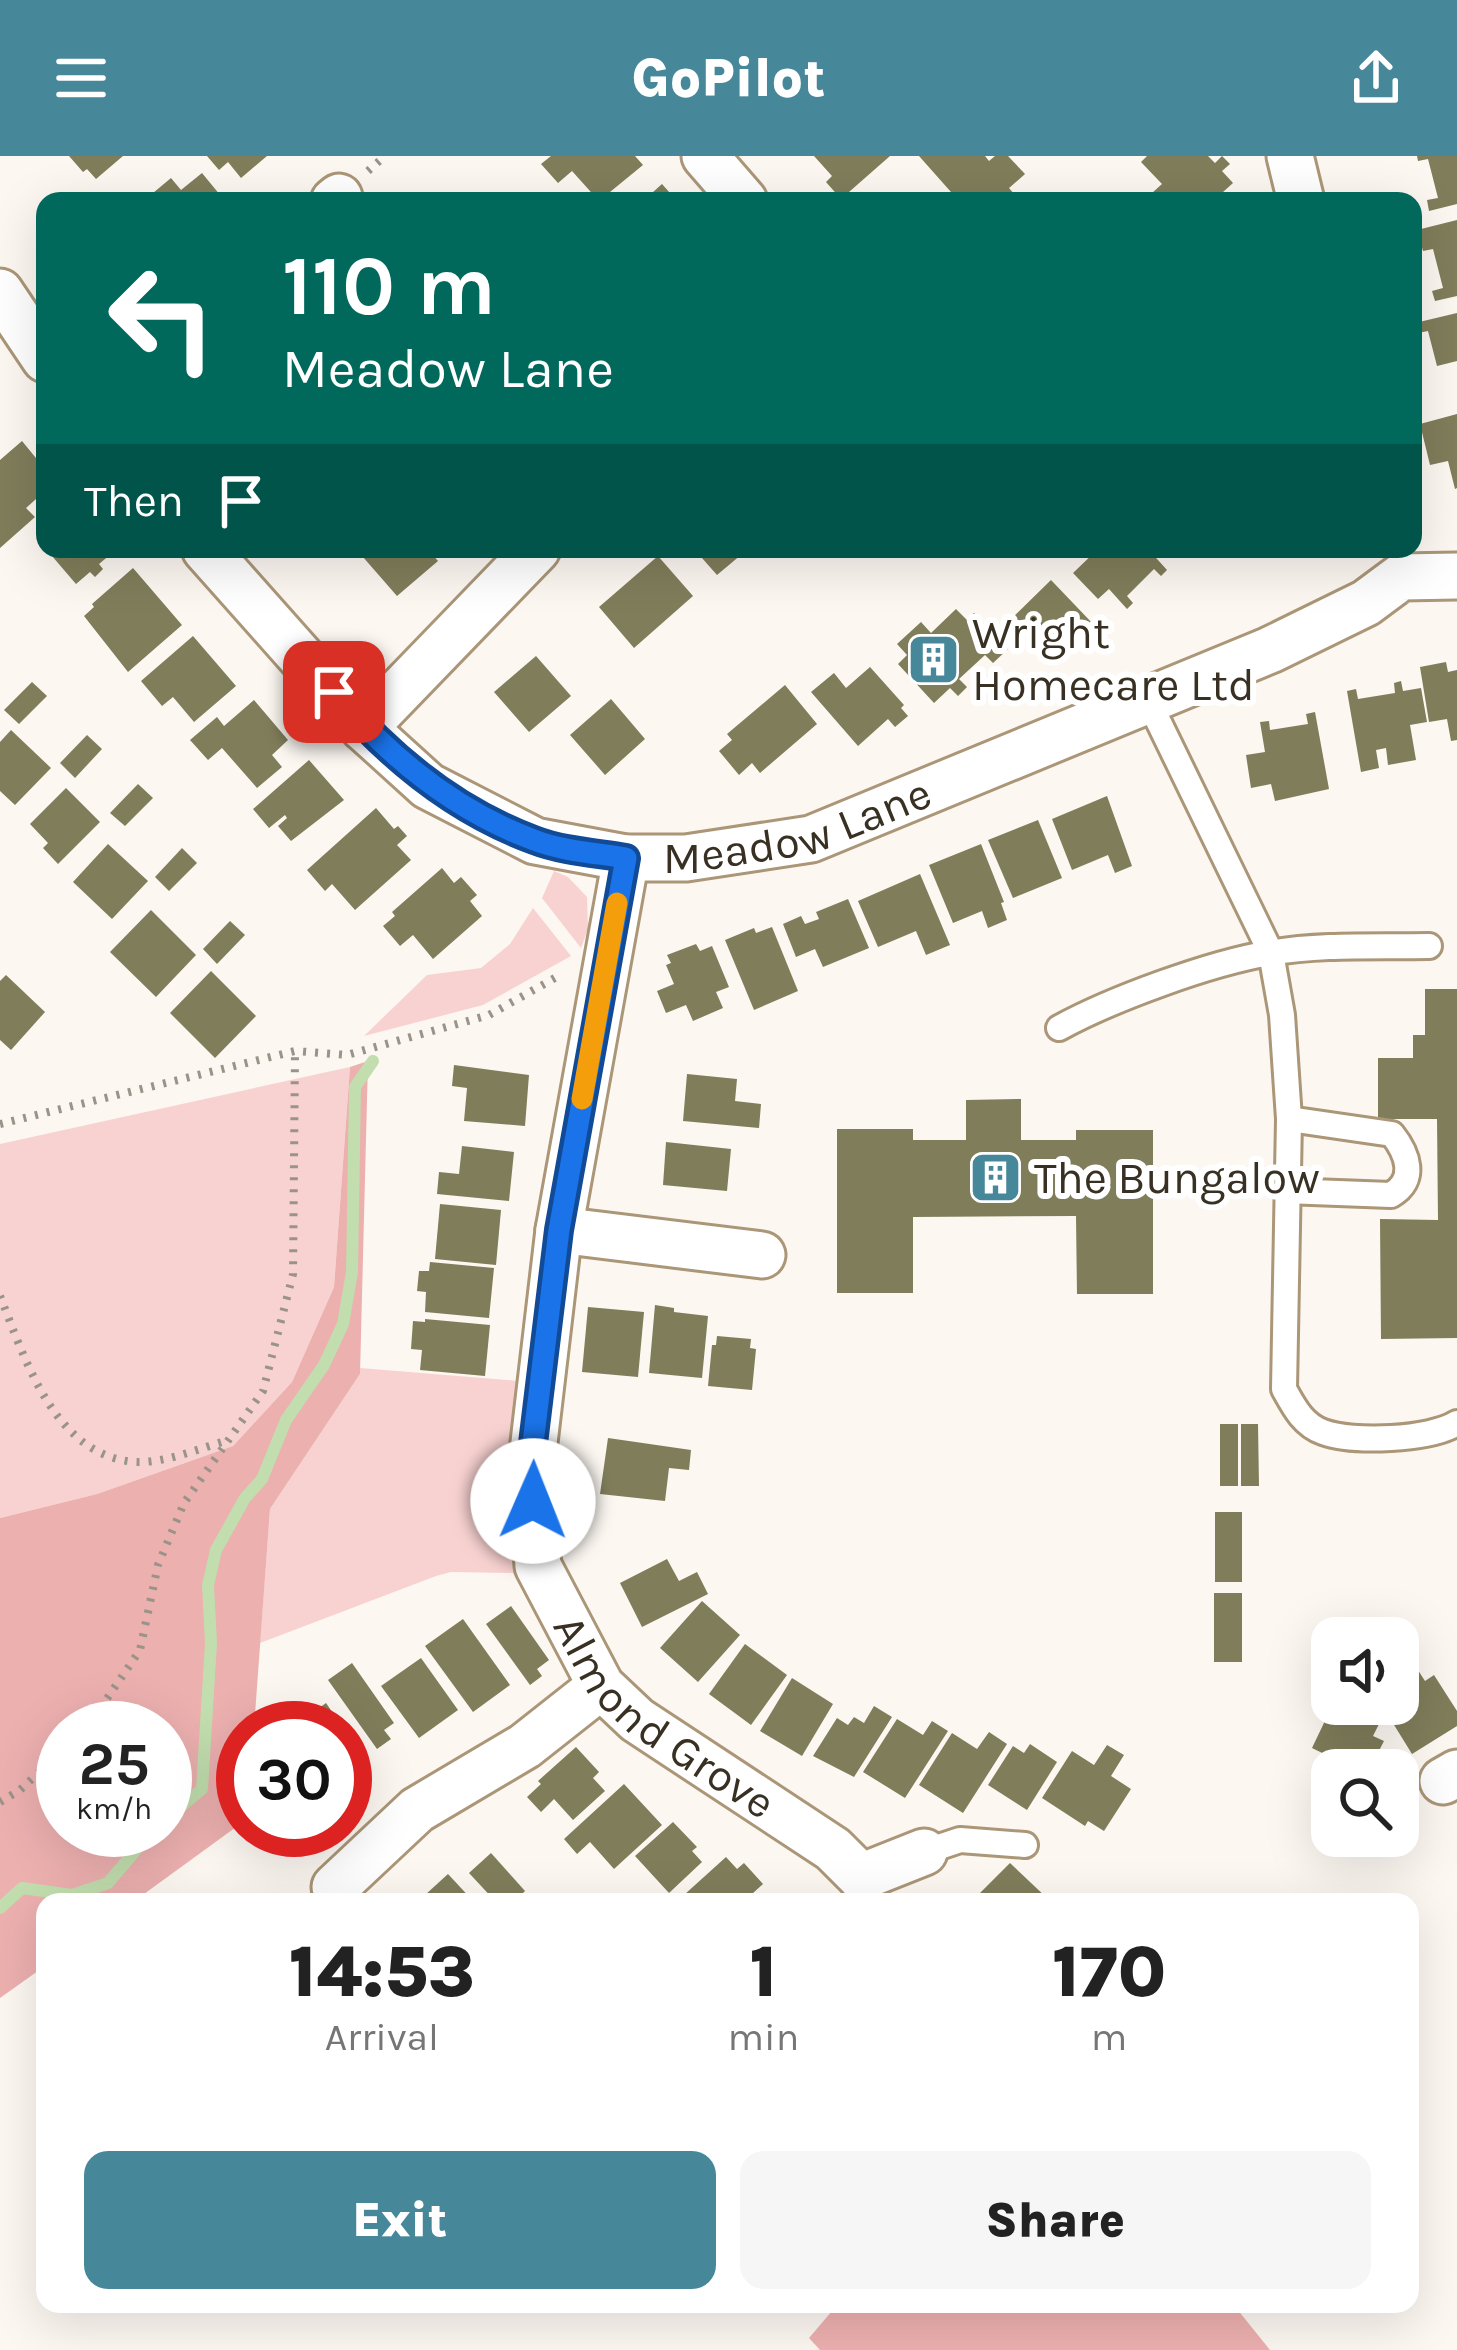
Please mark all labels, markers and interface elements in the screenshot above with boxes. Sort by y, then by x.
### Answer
icon: menu [48,45,114,111]
icon: share [1343,45,1409,111]
text: GoPilot [631,46,826,110]
text: 110 m [282,237,496,335]
icon: left [84,240,240,396]
text: Meadow Lane [282,337,614,401]
icon: arrive [208,468,274,534]
text: Then [84,475,184,527]
place label: Wright Homecare Ltd [972,607,1255,711]
building icon: Wright Homecare Ltd [905,631,961,687]
pin [283,641,385,743]
icon: arrive [301,659,367,725]
street label: Meadow Lane [663,767,939,884]
building icon: The Bungalow [967,1150,1023,1206]
place label: The Bungalow [1034,1152,1320,1205]
position arrow [470,1438,596,1564]
street label: Almond Grove [543,1607,785,1830]
map controls [1311,1617,1419,1857]
button: sound [1311,1617,1419,1725]
speed limit sign: 30 [216,1701,372,1857]
text: 25 [78,1729,150,1799]
button: search [1311,1749,1419,1857]
text: km/h [76,1791,152,1827]
text: 14:53 [289,1930,475,2014]
text: 1 [750,1930,777,2014]
text: 170 [1052,1930,1166,2014]
text: Arrival [325,2014,439,2060]
text: min [728,2014,799,2060]
text: m [1091,2014,1127,2060]
button: Exit [84,2151,716,2289]
button: Share [740,2151,1371,2289]

